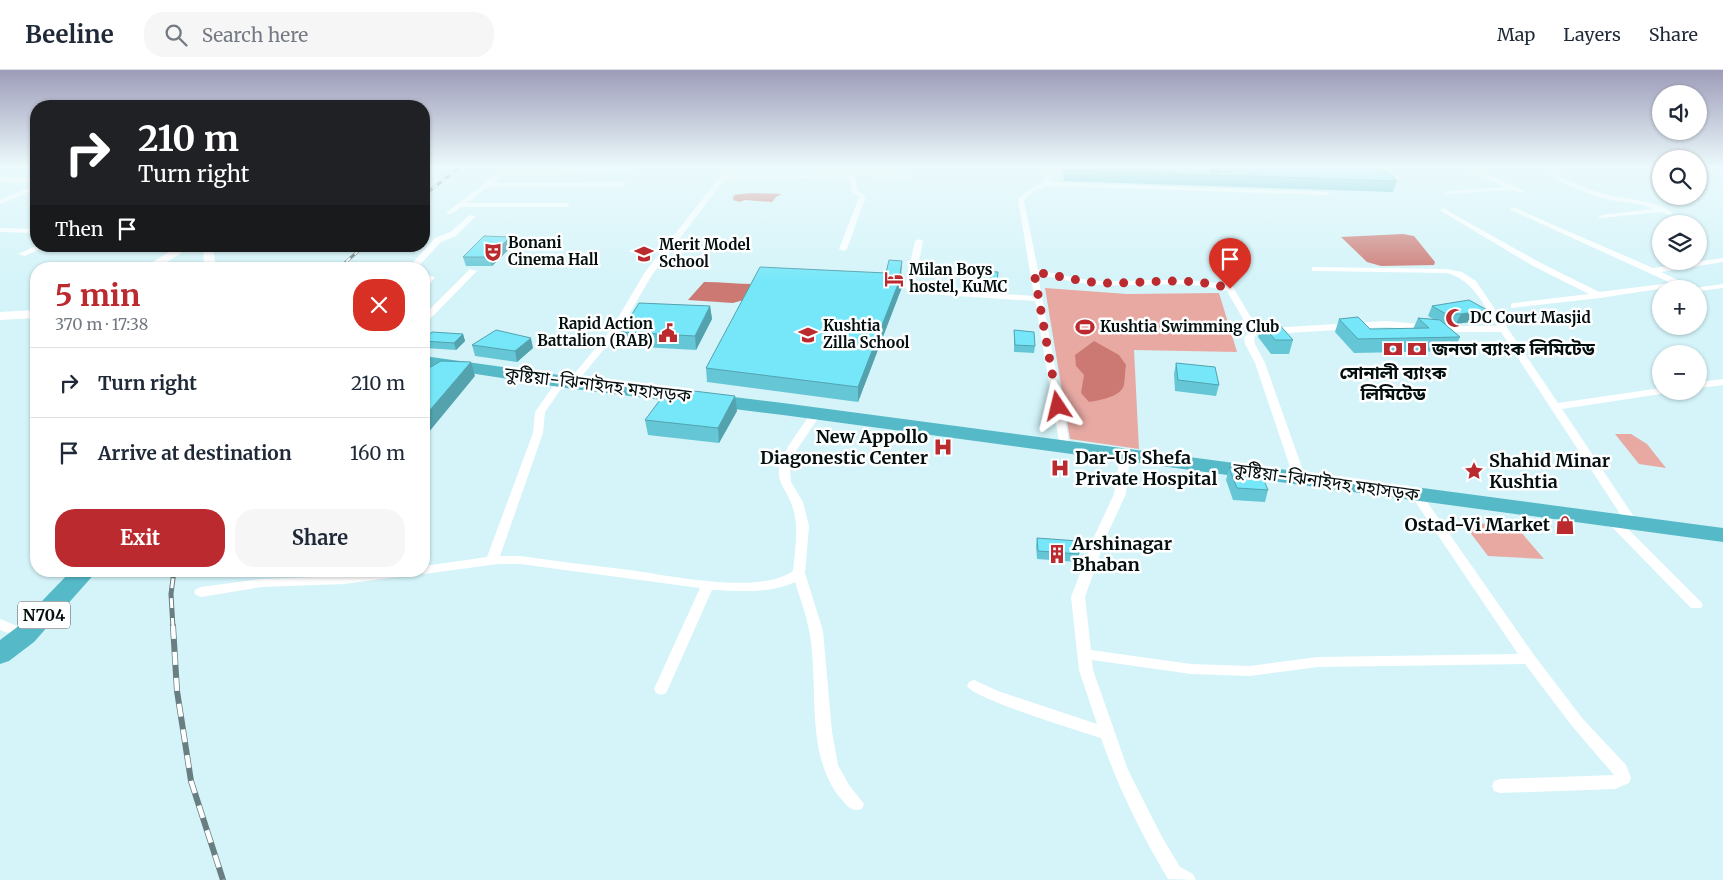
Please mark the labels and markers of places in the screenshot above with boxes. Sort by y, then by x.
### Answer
place label: Bonani Cinema Hall [508,233,599,269]
place label: Merit Model School [659,235,751,271]
pin [1209,238,1251,289]
theatre icon: Bonani Cinema Hall [482,241,504,263]
school or university icon: Merit Model School [633,243,655,265]
place label: Milan Boys hostel, KuMC [909,260,1008,297]
hotel icon: Milan Boys hostel, KuMC [883,268,905,290]
mosque icon: DC Court Masjid [1444,307,1466,329]
place label: DC Court Masjid [1470,308,1591,327]
place label: Rapid Action Battalion (RAB) [537,314,653,350]
place label: Kushtia Zilla School [823,316,909,352]
sports icon: Kushtia Swimming Club [1074,316,1096,338]
place label: Kushtia Swimming Club [1100,317,1279,336]
public building icon: Rapid Action Battalion (RAB) [657,322,679,344]
school or university icon: Kushtia Zilla School [797,324,819,346]
place label: জনতা ব্যাংক লিমিটেড [1431,337,1596,360]
bank icon: সোনালী ব্যাংক লিমিটেড [1382,338,1404,360]
bank icon: জনতা ব্যাংক লিমিটেড [1406,338,1428,360]
place label: সোনালী ব্যাংক লিমিটেড [1340,361,1447,405]
place label: New Appollo Diagonestic Center [760,425,928,469]
hospital icon: New Appollo Diagonestic Center [932,436,954,458]
place label: Dar-Us Shefa Private Hospital [1075,446,1217,490]
place label: Shahid Minar Kushtia [1489,449,1610,493]
hospital icon: Dar-Us Shefa Private Hospital [1049,457,1071,479]
place icon: Shahid Minar Kushtia [1463,460,1485,482]
place label: Ostad-Vi Market [1405,513,1551,536]
shop icon: Ostad-Vi Market [1554,514,1576,536]
place label: Arshinagar Bhaban [1071,532,1172,576]
building icon: Arshinagar Bhaban [1046,543,1068,565]

